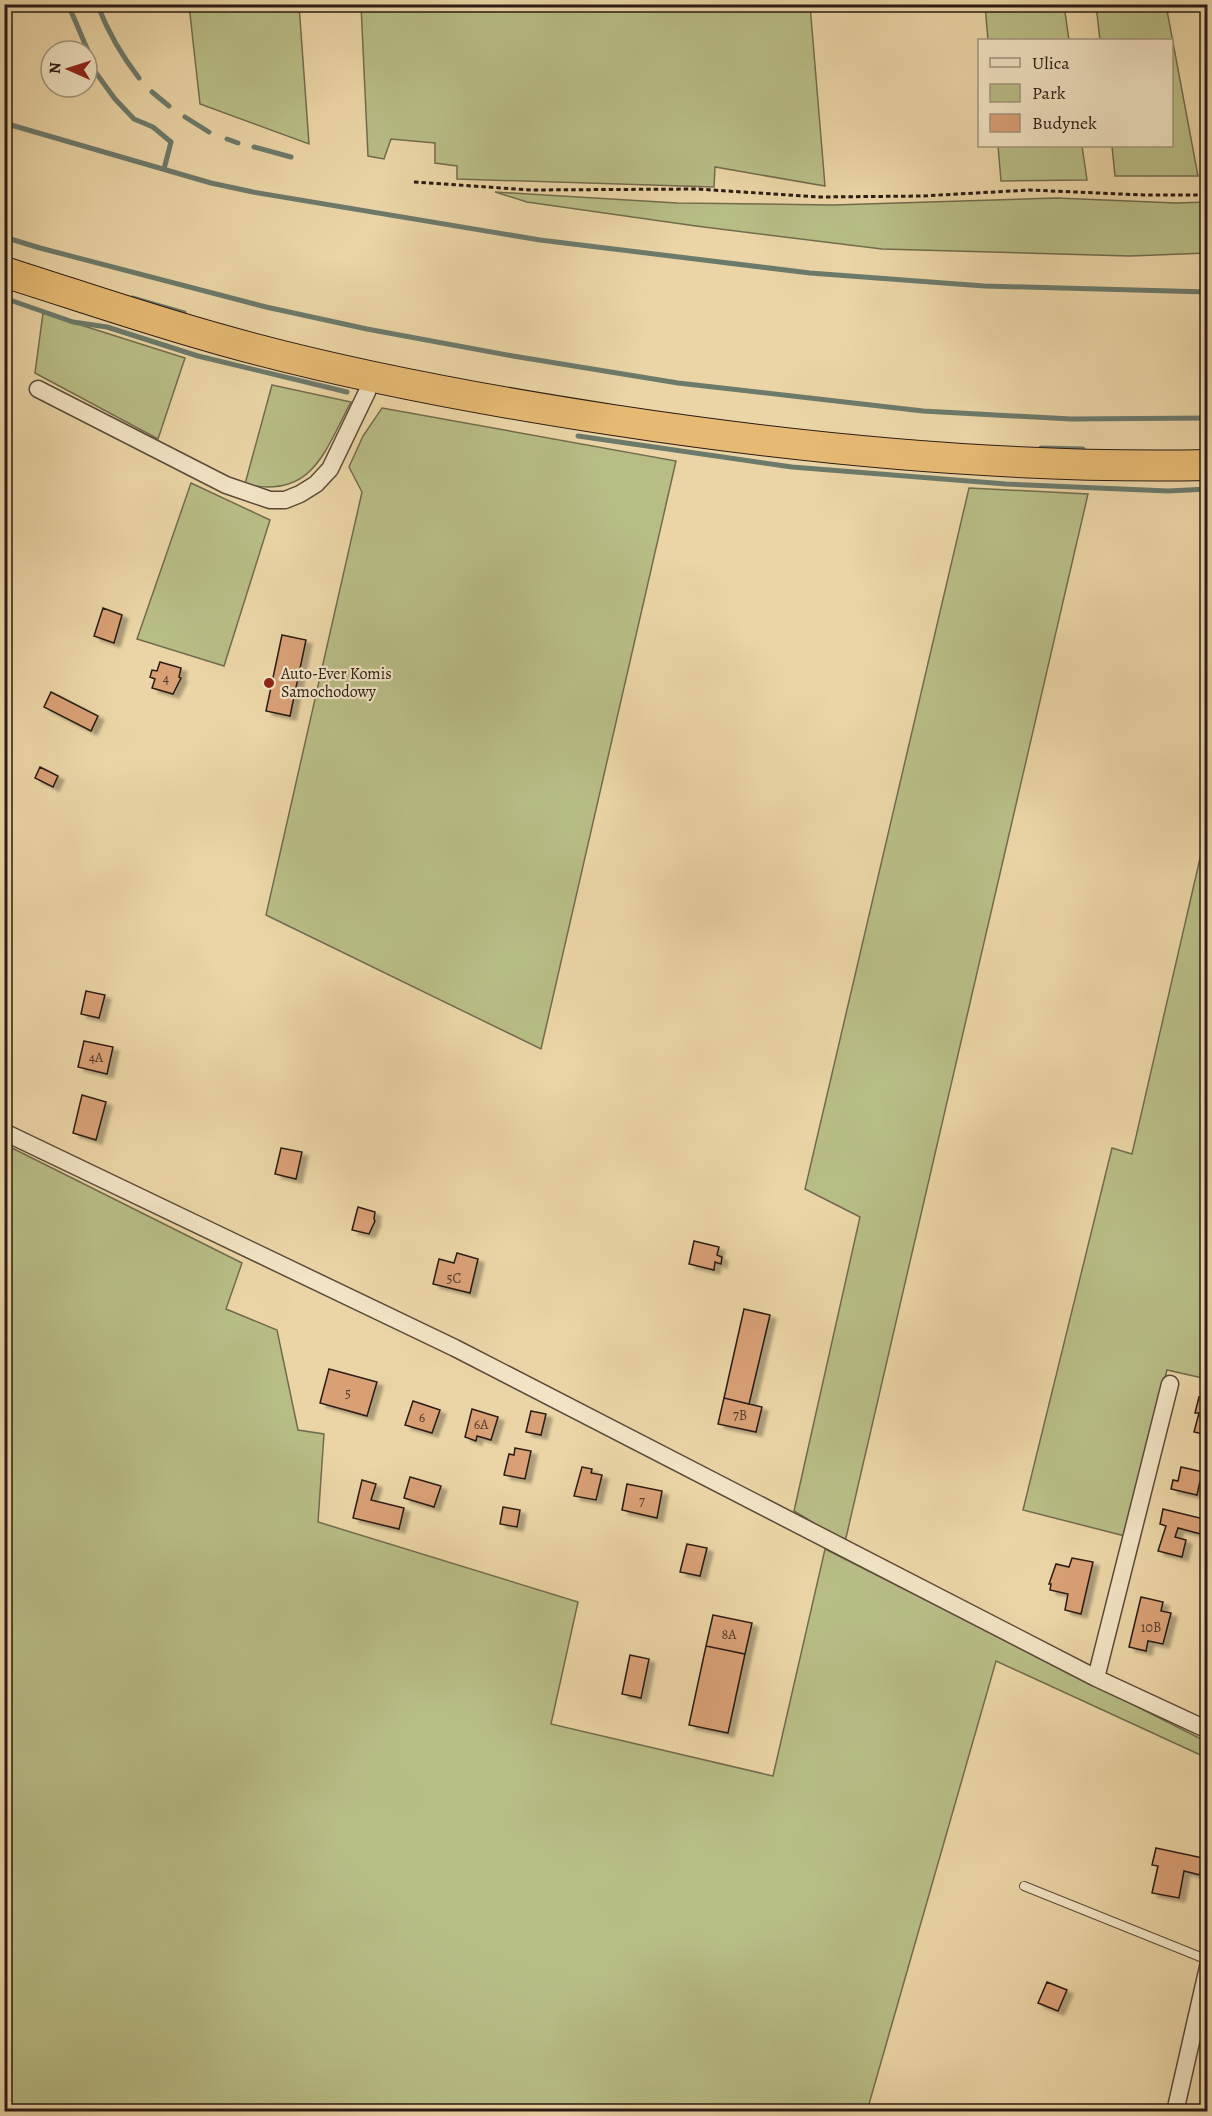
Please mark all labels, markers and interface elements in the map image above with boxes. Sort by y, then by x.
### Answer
north arrow [39,39,99,99]
legend [978,39,1173,147]
text: Ulica [1032,51,1070,75]
text: N [44,62,66,75]
text: Park [1032,81,1066,105]
text: Budynek [1032,111,1097,135]
place label: Auto-Ever Komis Samochodowy [280,663,392,703]
house number: 4 [163,669,169,688]
marker: Auto-Ever Komis Samochodowy [262,676,276,690]
house number: 4A [89,1048,104,1067]
house number: 5C [447,1269,462,1288]
house number: 5 [345,1384,351,1403]
house number: 7B [733,1406,747,1425]
house number: 6 [419,1408,425,1427]
house number: 6A [474,1415,489,1434]
house number: 7 [639,1492,645,1511]
house number: 10B [1141,1618,1161,1637]
house number: 8A [722,1625,737,1644]

